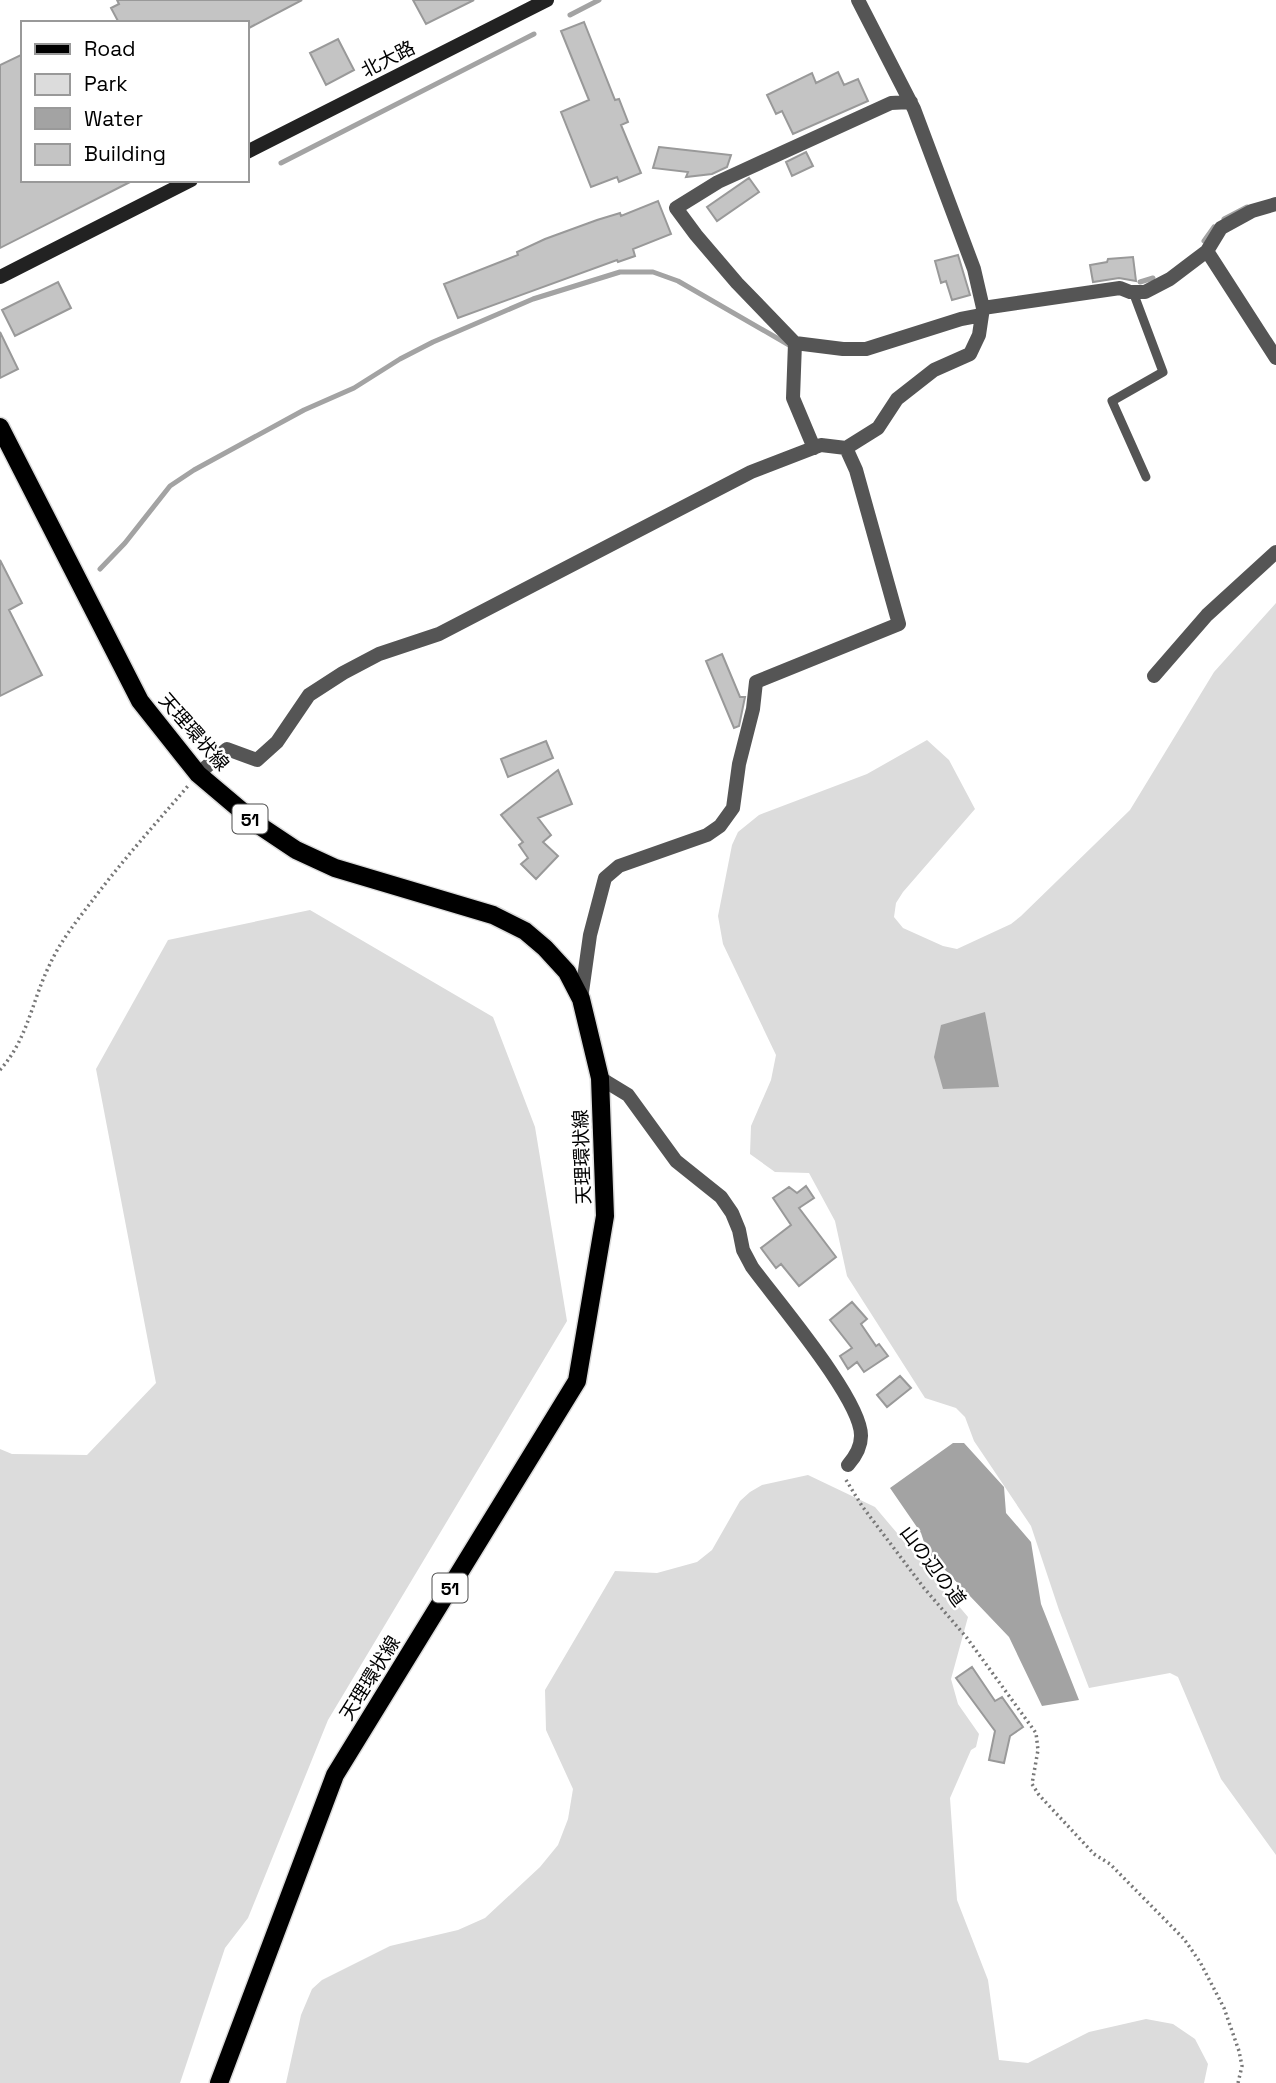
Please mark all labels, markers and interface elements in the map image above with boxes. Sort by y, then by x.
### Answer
legend [21,21,248,182]
text: Road [84,35,136,62]
street label: 北大路 [357,35,419,83]
text: Park [84,70,128,97]
text: Water [84,105,143,132]
text: Building [84,140,166,167]
street label: 天理環状線 [153,688,235,776]
road number: 51 [232,804,268,834]
street label: 天理環状線 [568,1109,596,1205]
street label: 山の辺の道 [894,1521,972,1611]
road number: 51 [433,1574,468,1602]
street label: 天理環状線 [334,1631,406,1725]

